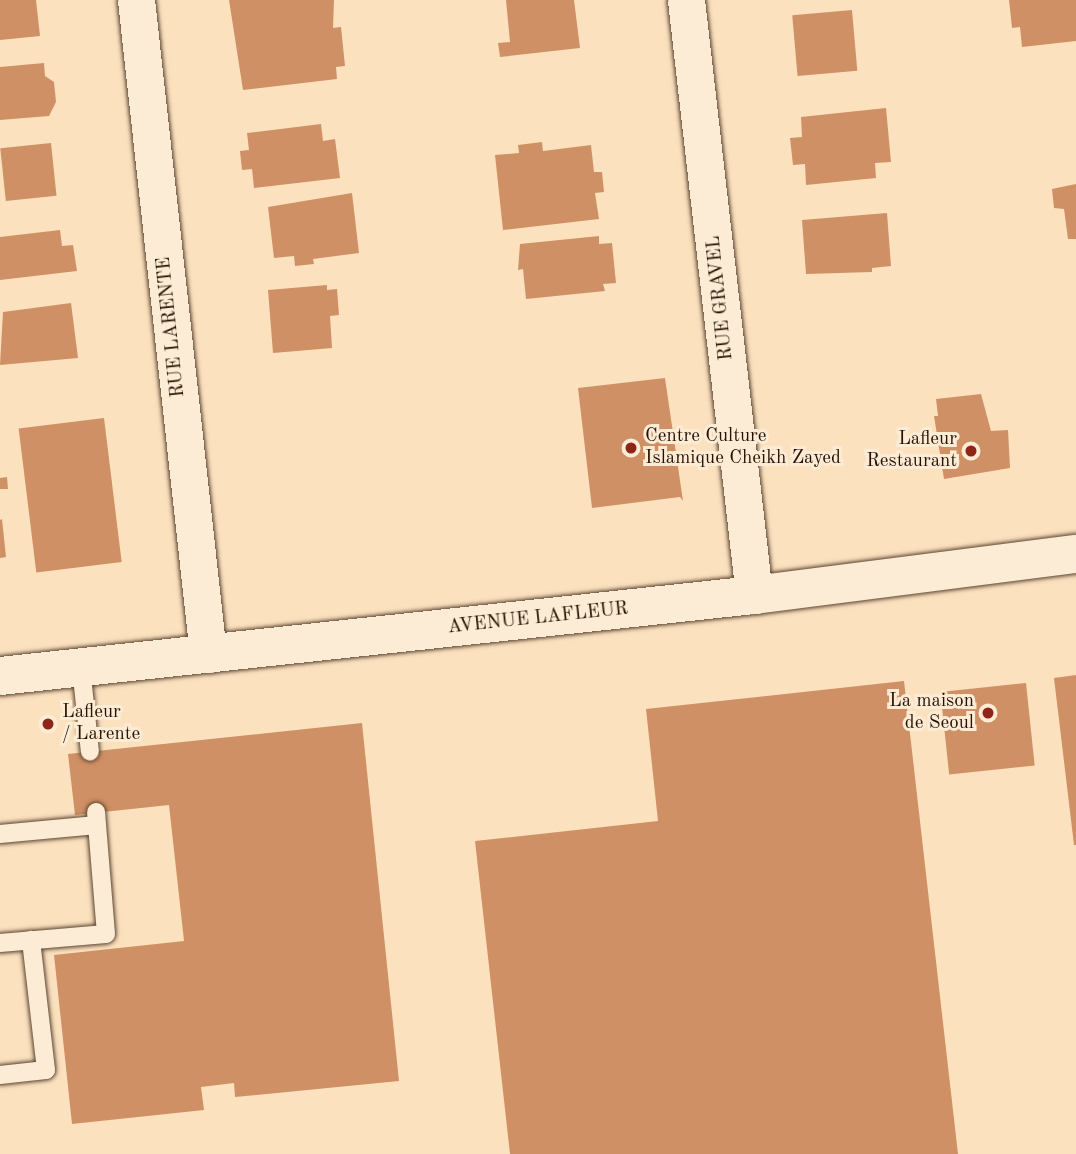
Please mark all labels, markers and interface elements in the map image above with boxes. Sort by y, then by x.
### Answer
street label: RUE GRAVEL [703,234,739,362]
street label: RUE LARENTE [153,255,191,399]
place label: Centre Culture Islamique Cheikh Zayed [645,426,841,470]
place label: Lafleur Restaurant [866,429,957,473]
marker: Centre Culture Islamique Cheikh Zayed [623,440,639,456]
marker: Lafleur Restaurant [963,443,979,459]
street label: AVENUE LAFLEUR [447,598,629,640]
place label: La maison de Seoul [889,691,974,735]
place label: Lafleur / Larente [62,702,140,746]
marker: La maison de Seoul [980,705,996,721]
marker: Lafleur / Larente [40,716,56,732]

